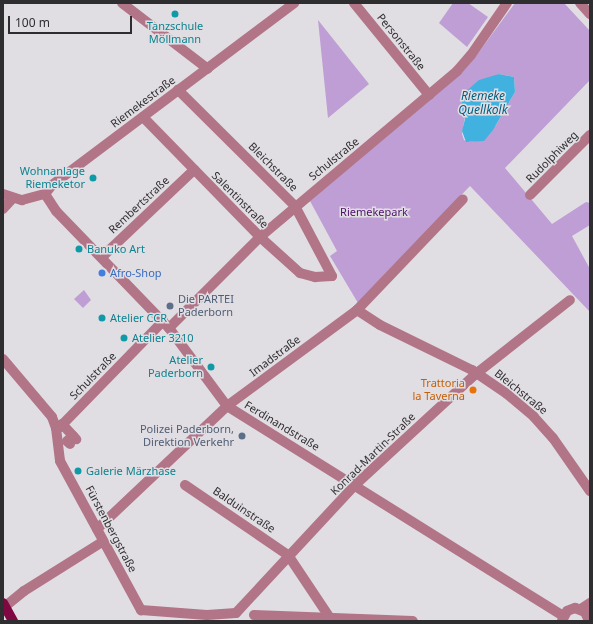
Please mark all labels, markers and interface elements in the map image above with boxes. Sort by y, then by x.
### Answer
scale bar [10,8,134,34]
marker: Tanzschule Möllmann [170,9,180,19]
street label: Personstraße [374,11,428,73]
text: 100 m [15,14,50,31]
place label: Tanzschule Möllmann [147,20,203,46]
street label: Riemekestraße [108,73,178,131]
water label: Riemeke Quellkolk [458,89,508,117]
street label: Rudolphiweg [523,128,581,186]
street label: Schulstraße [306,135,362,183]
street label: Bleichstraße [246,140,300,194]
place label: Wohnanlage Riemeketor [20,165,85,191]
street label: Salentinstraße [209,169,271,231]
marker: Wohnanlage Riemeketor [88,173,98,183]
street label: Rembertstraße [106,174,172,236]
park label: Riemekepark [340,205,408,219]
place label: Banuko Art [87,242,145,256]
marker: Banuko Art [74,244,84,254]
place label: Afro-Shop [110,266,162,280]
marker: Afro-Shop [97,268,107,278]
place label: Die PARTEI Paderborn [178,293,234,319]
marker: Die PARTEI Paderborn [165,301,175,311]
place label: Atelier CCR [110,311,167,325]
marker: Atelier CCR [97,313,107,323]
place label: Atelier 3210 [132,331,194,345]
marker: Atelier 3210 [119,333,129,343]
street label: Imadstraße [247,333,303,379]
street label: Schulstraße [67,350,119,402]
place label: Atelier Paderborn [148,354,203,380]
marker: Atelier Paderborn [206,362,216,372]
street label: Bleichstraße [492,367,550,417]
place label: Trattoria la Taverna [412,377,465,403]
marker: Trattoria la Taverna [468,385,478,395]
street label: Ferdinandstraße [242,398,322,454]
street label: Konrad-Martin-Straße [328,410,418,498]
place label: Polizei Paderborn, Direktion Verkehr [140,423,234,449]
marker: Polizei Paderborn, Direktion Verkehr [237,431,247,441]
place label: Galerie Märzhase [86,464,176,478]
marker: Galerie Märzhase [73,466,83,476]
street label: Fürstenbergstraße [83,483,139,575]
street label: Balduinstraße [210,484,278,536]

